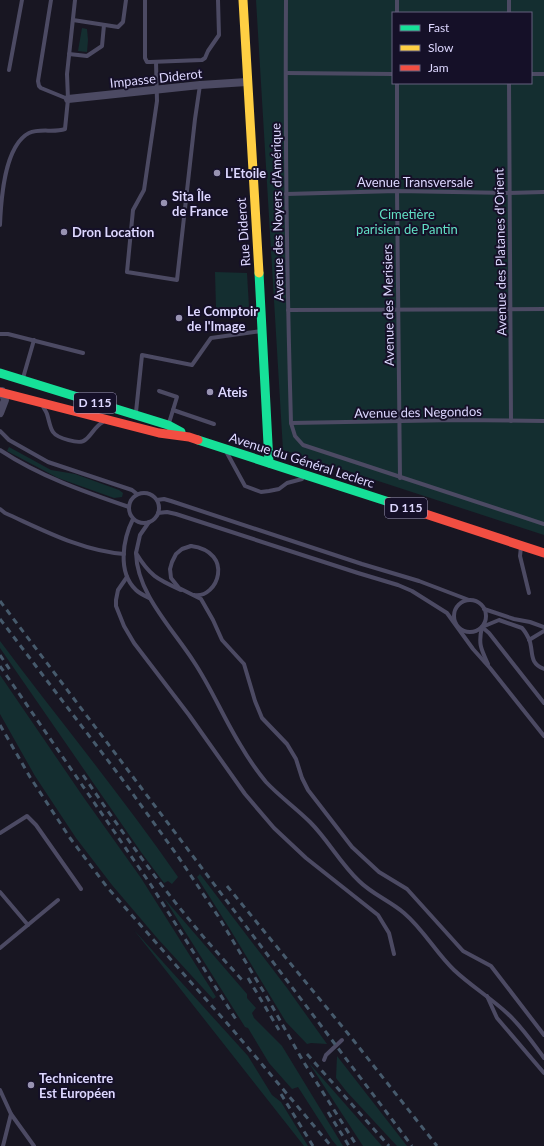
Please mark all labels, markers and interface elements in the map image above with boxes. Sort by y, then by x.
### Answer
legend [392,12,532,84]
text: Fast [428,20,450,35]
text: Slow [428,40,454,55]
text: Jam [428,60,449,75]
street label: Impasse Diderot [109,65,203,91]
street label: Avenue des Noyers d'Amérique [267,123,287,301]
place label: L'Etoile [225,165,266,181]
marker: L'Etoile [212,168,222,178]
street label: Avenue des Platanes d'Orient [491,168,509,336]
street label: Avenue Transversale [357,174,473,190]
place label: Sita Île de France [172,188,228,219]
street label: Rue Diderot [233,197,253,267]
marker: Sita Île de France [159,198,169,208]
park label: Cimetière parisien de Pantin [356,206,458,237]
place label: Dron Location [72,224,154,240]
marker: Dron Location [59,227,69,237]
street label: Avenue des Merisiers [379,244,397,366]
place label: Le Comptoir de l'Image [187,303,258,334]
marker: Le Comptoir de l'Image [174,313,184,323]
place label: Ateis [217,384,248,400]
marker: Ateis [205,387,215,397]
road number: D 115 [74,393,116,413]
street label: Avenue des Negondos [354,403,482,421]
street label: Avenue du Général Leclerc [227,429,377,491]
road number: D 115 [385,498,427,518]
place label: Technicentre Est Européen [39,1070,115,1101]
marker: Technicentre Est Européen [26,1080,36,1090]

